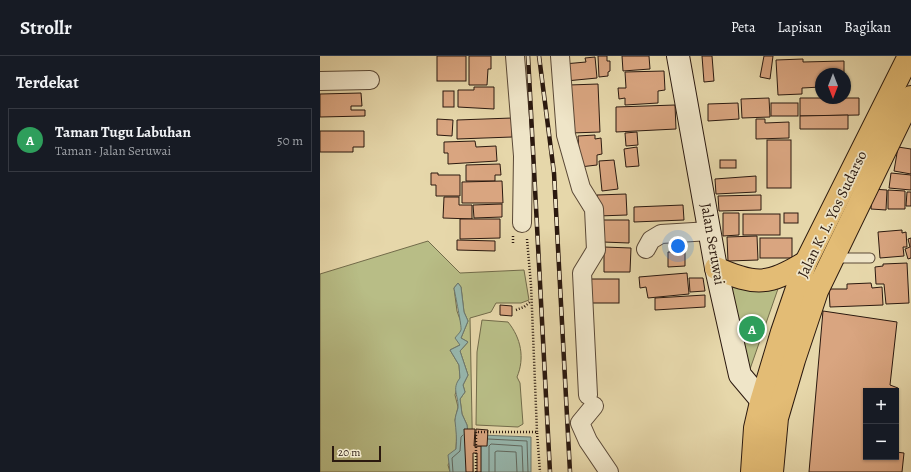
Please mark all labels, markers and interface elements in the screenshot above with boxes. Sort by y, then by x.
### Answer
text: Strollr [20,15,72,41]
text: Peta [731,18,755,37]
text: Lapisan [777,18,822,37]
text: Bagikan [844,18,891,37]
north arrow [815,68,851,104]
text: Terdekat [16,71,79,94]
text: Taman Tugu Labuhan [55,122,191,142]
text: A [26,132,34,149]
text: 50 m [277,132,303,149]
text: Taman · Jalan Seruwai [55,142,171,159]
street label: Jalan K. L. Yos Sudarso [793,147,871,281]
street label: Jalan Seruwai [696,201,730,287]
your location [668,236,688,256]
pin: A [739,314,765,344]
map controls [863,388,899,460]
button: + [863,388,899,424]
button: − [863,424,899,460]
scale bar [332,444,381,463]
text: 20 m [338,445,360,460]

